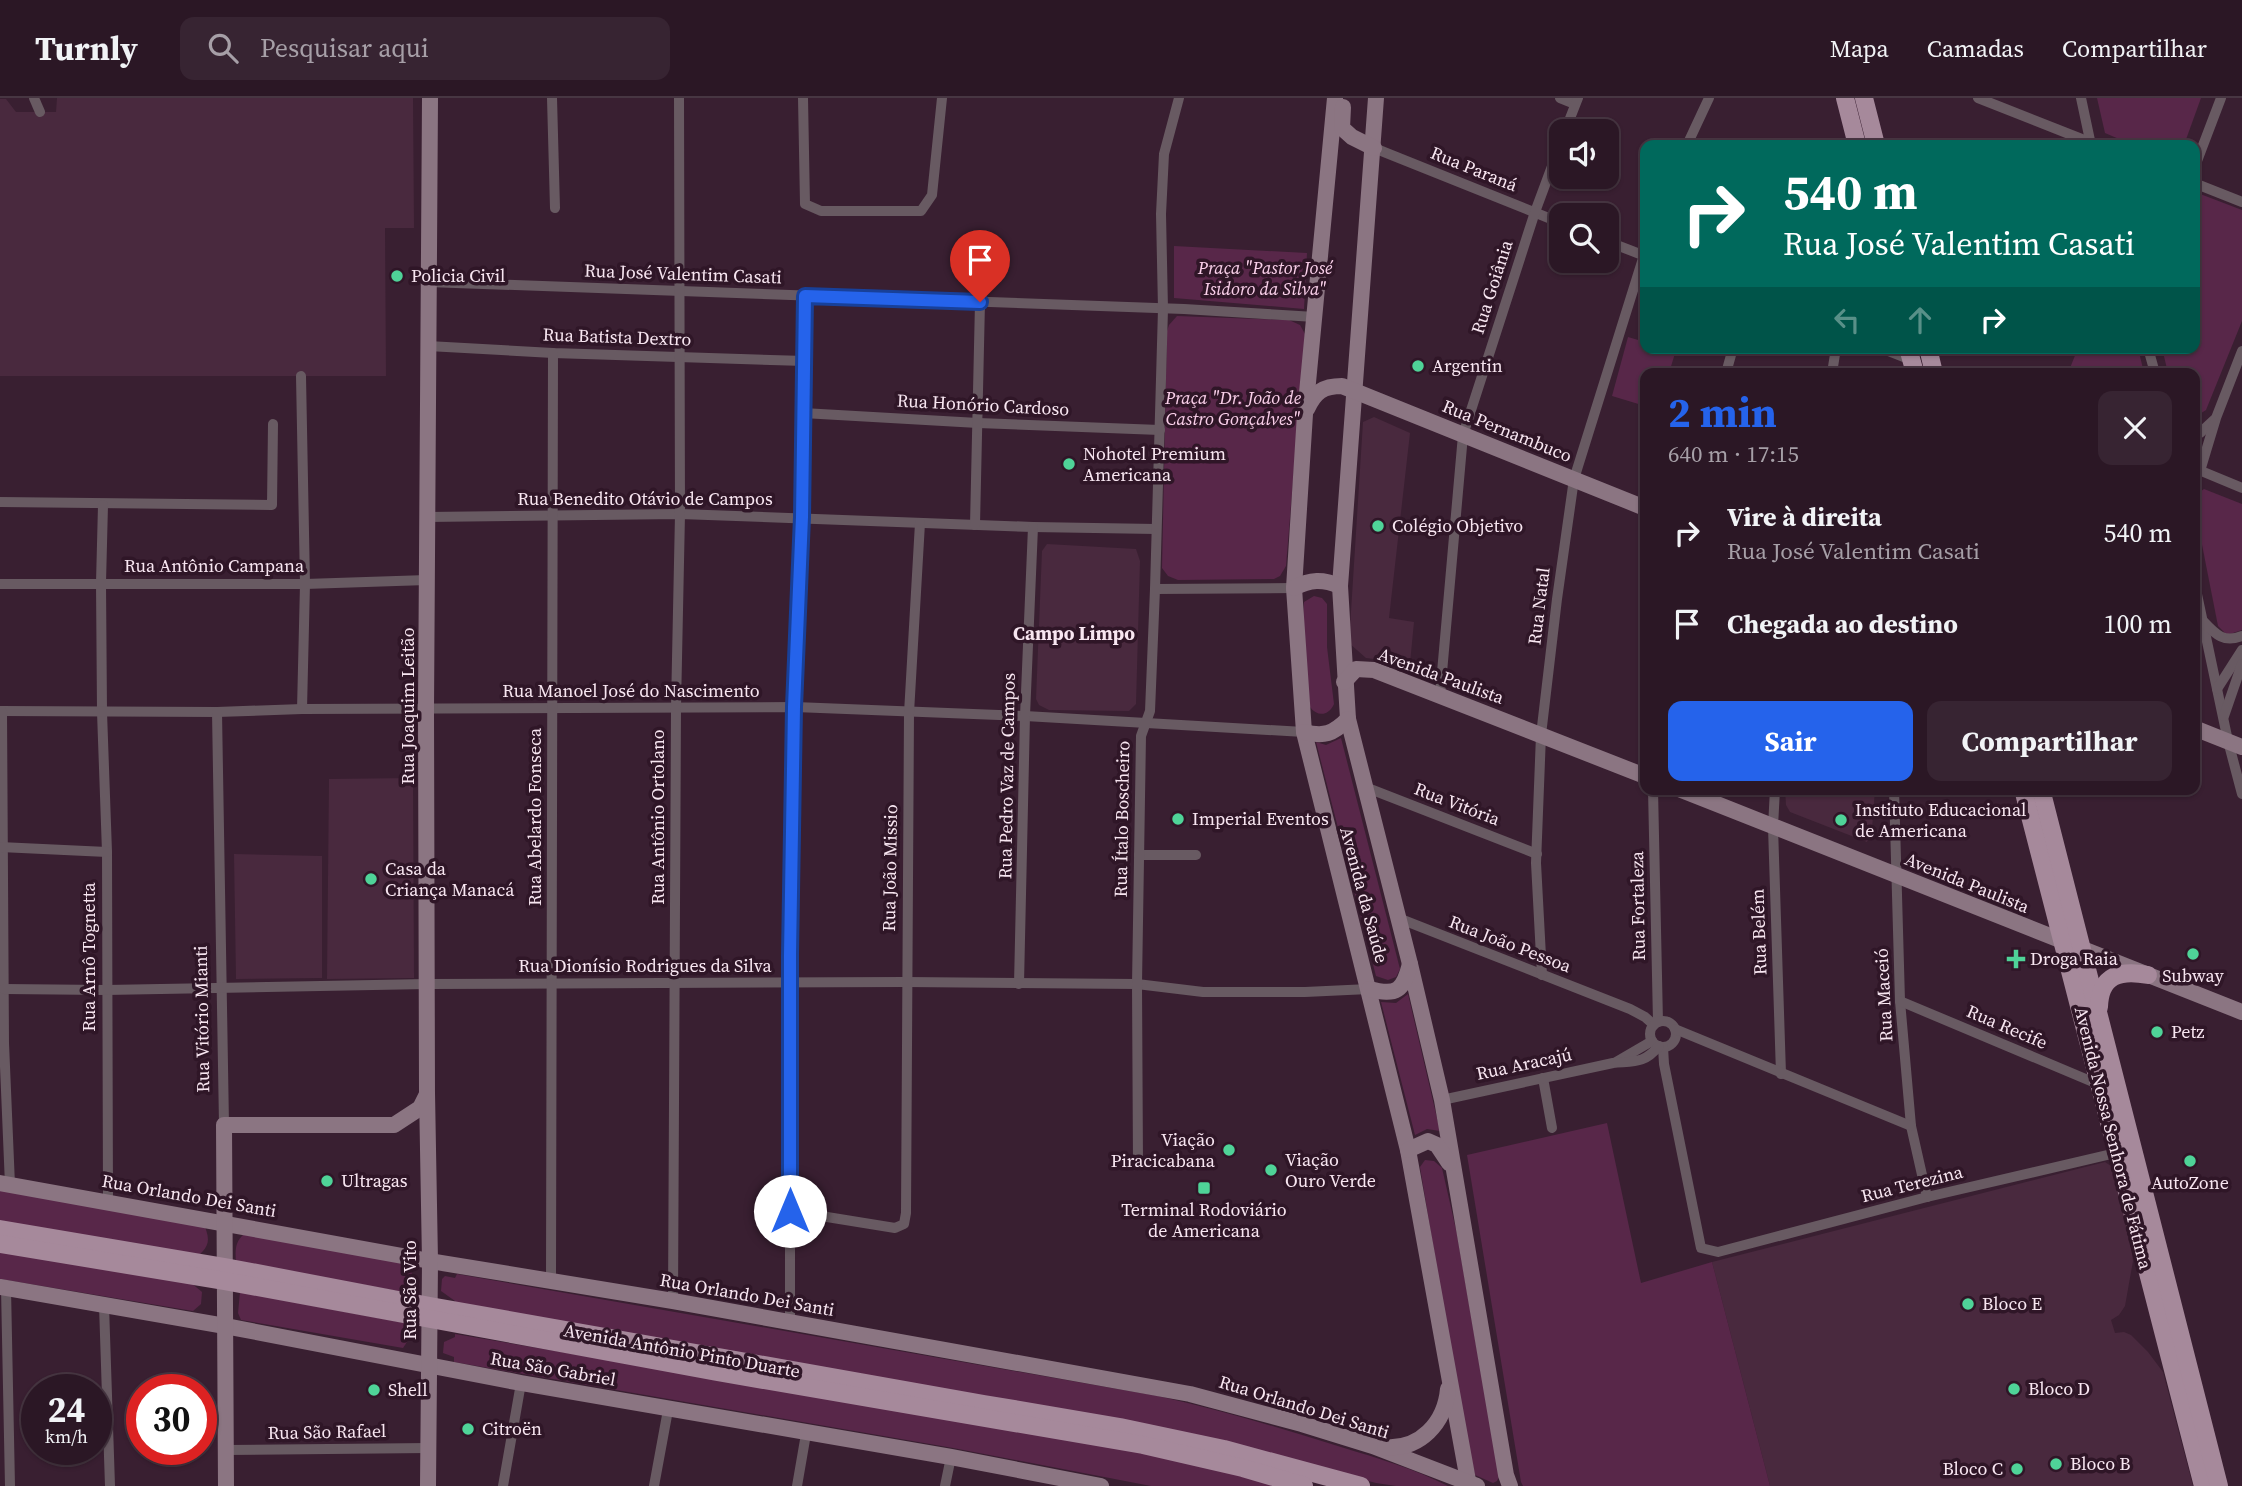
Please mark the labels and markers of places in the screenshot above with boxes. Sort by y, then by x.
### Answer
pin [950,230,1010,302]
place label: Policia Civil [411,263,505,288]
marker: Policia Civil [389,268,405,284]
place label: Argentin [1432,353,1503,378]
marker: Argentin [1410,358,1426,374]
place label: Nohotel Premium Americana [1083,441,1226,487]
marker: Nohotel Premium Americana [1061,456,1077,472]
place label: Colégio Objetivo [1392,513,1523,538]
marker: Colégio Objetivo [1370,518,1386,534]
place label: Instituto Educacional de Americana [1855,797,2027,843]
place label: Imperial Eventos [1192,806,1329,831]
marker: Imperial Eventos [1170,811,1186,827]
marker: Instituto Educacional de Americana [1833,812,1849,828]
place label: Casa da Criança Manacá [385,856,515,902]
marker: Casa da Criança Manacá [363,871,379,887]
place label: Droga Raia [2030,946,2119,971]
marker: Subway [2185,946,2201,962]
marker: Droga Raia [2008,951,2024,967]
place label: Subway [2162,963,2225,988]
place label: Petz [2171,1019,2204,1044]
marker: Petz [2149,1024,2165,1040]
place label: Viação Piracicabana [1111,1127,1216,1173]
marker: Viação Piracicabana [1221,1142,1237,1158]
place label: Viação Ouro Verde [1285,1147,1376,1193]
marker: AutoZone [2182,1153,2198,1169]
marker: Viação Ouro Verde [1263,1162,1279,1178]
place label: Ultragas [341,1168,408,1193]
place label: AutoZone [2151,1170,2229,1195]
marker: Ultragas [319,1173,335,1189]
marker: Terminal Rodoviário de Americana [1196,1180,1212,1196]
place label: Terminal Rodoviário de Americana [1121,1197,1287,1243]
place label: Bloco E [1982,1291,2042,1316]
marker: Bloco E [1960,1296,1976,1312]
place label: Bloco D [2028,1376,2090,1401]
place label: Shell [388,1377,428,1402]
marker: Bloco D [2006,1381,2022,1397]
marker: Shell [366,1382,382,1398]
place label: Citroën [482,1416,542,1441]
marker: Citroën [460,1421,476,1437]
place label: Bloco B [2070,1451,2131,1476]
place label: Bloco C [1942,1456,2003,1481]
marker: Bloco B [2048,1456,2064,1472]
marker: Bloco C [2009,1461,2025,1477]

